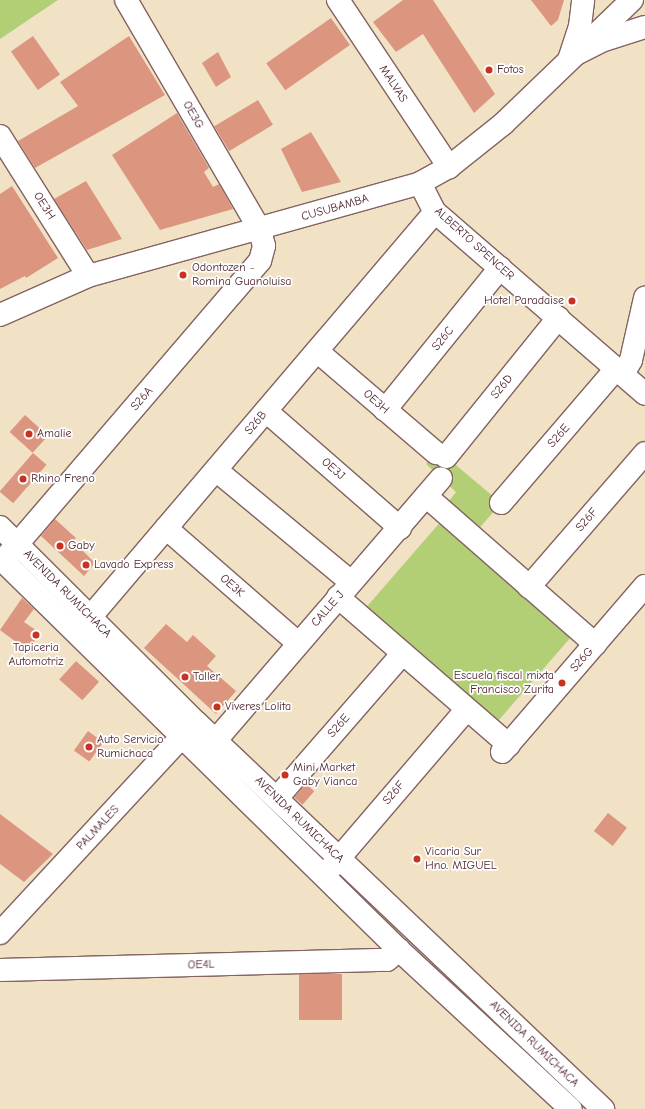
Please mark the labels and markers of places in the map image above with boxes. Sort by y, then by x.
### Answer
place label: Fotos [497,63,524,77]
marker: Fotos [484,65,494,75]
place label: Odontozen - Romina Guanoluisa [192,261,291,289]
marker: Odontozen - Romina Guanoluisa [177,269,189,281]
place label: Hotel Paradaise [484,294,564,308]
marker: Hotel Paradaise [567,296,577,306]
place label: Amalie [37,427,71,441]
marker: Amalie [24,429,34,439]
place label: Rhino Freno [31,472,95,486]
marker: Rhino Freno [18,474,28,484]
place label: Gaby [68,539,95,553]
marker: Gaby [55,541,65,551]
place label: Lavado Express [94,558,173,572]
marker: Lavado Express [81,560,91,570]
marker: Tapiceria Automotriz [31,630,41,640]
place label: Tapiceria Automotriz [9,641,63,669]
place label: Escuela fiscal mixta Francisco Zurita [454,669,554,697]
place label: Taller [193,670,220,684]
marker: Taller [180,672,190,682]
marker: Escuela fiscal mixta Francisco Zurita [557,678,567,688]
place label: Viveres Lolita [225,700,291,714]
marker: Viveres Lolita [212,702,222,712]
place label: Auto Servicio Rumichaca [97,733,164,761]
marker: Auto Servicio Rumichaca [84,742,94,752]
place label: Mini Market Gaby Vianca [293,761,357,789]
marker: Mini Market Gaby Vianca [280,770,290,780]
place label: Vicaria Sur Hno. MIGUEL [425,845,497,873]
marker: Vicaria Sur Hno. MIGUEL [412,854,422,864]

